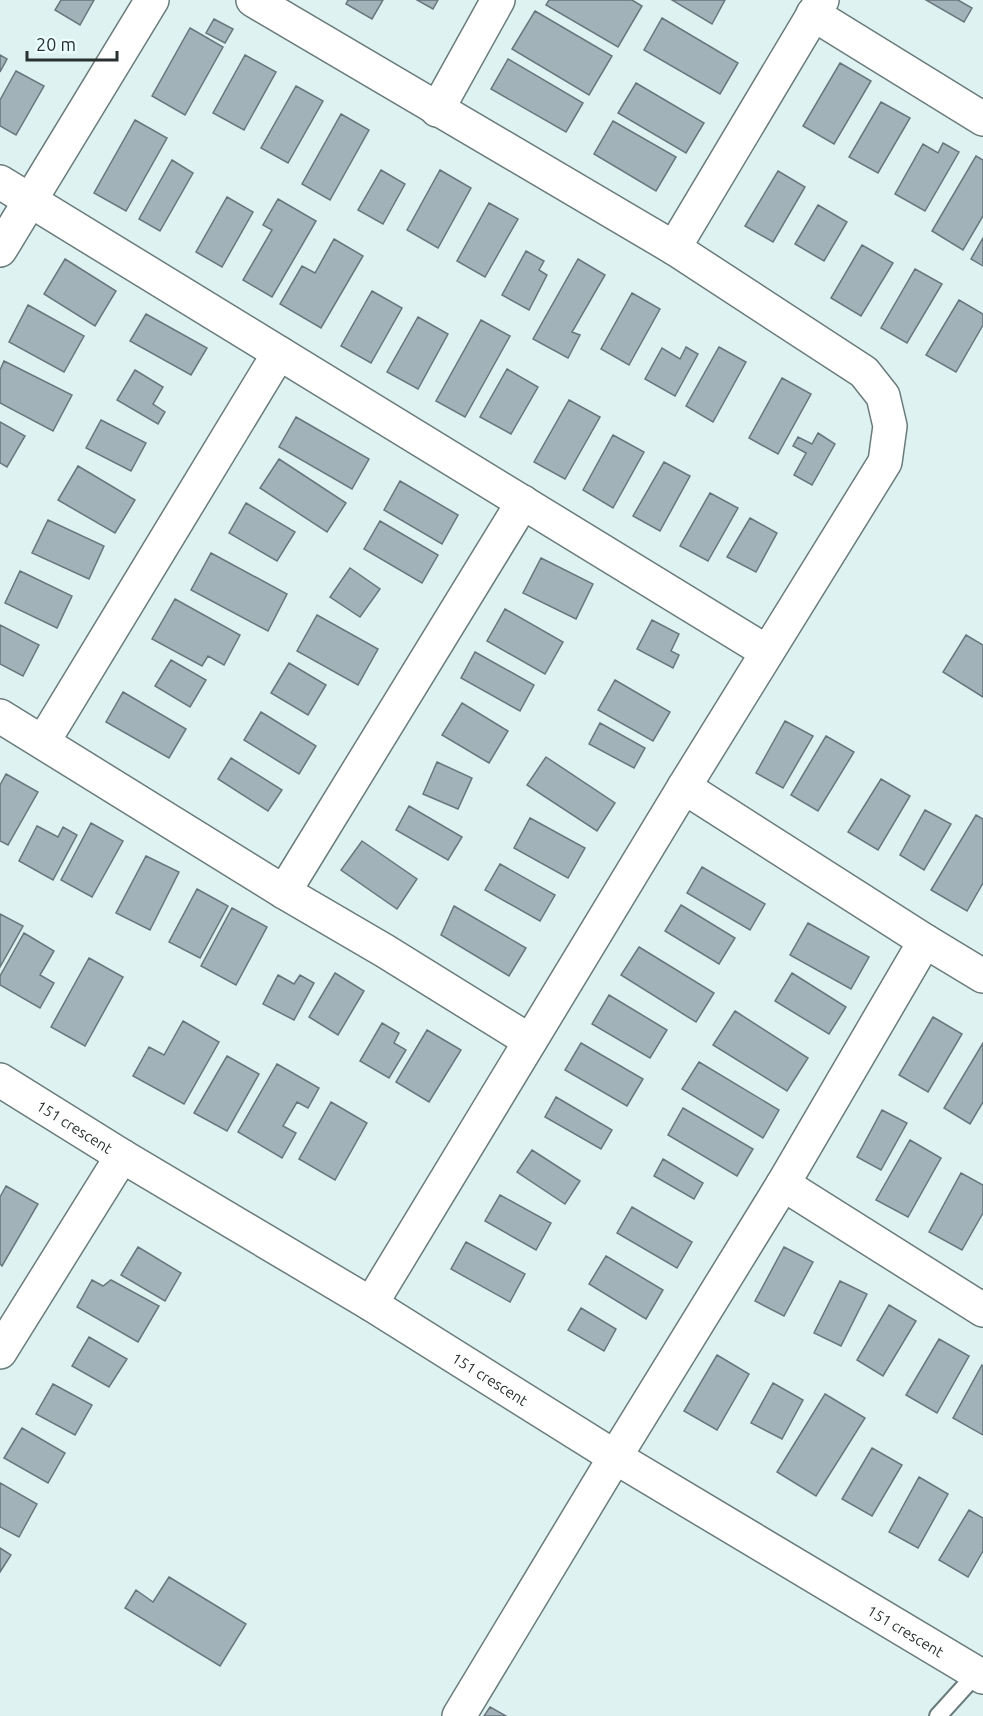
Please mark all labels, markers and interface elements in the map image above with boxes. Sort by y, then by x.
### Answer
scale bar [27,24,117,62]
text: 20 m [36,34,76,54]
street label: 151 crescent [34,1097,116,1157]
street label: 151 crescent [449,1349,531,1409]
street label: 151 crescent [864,1601,947,1660]

